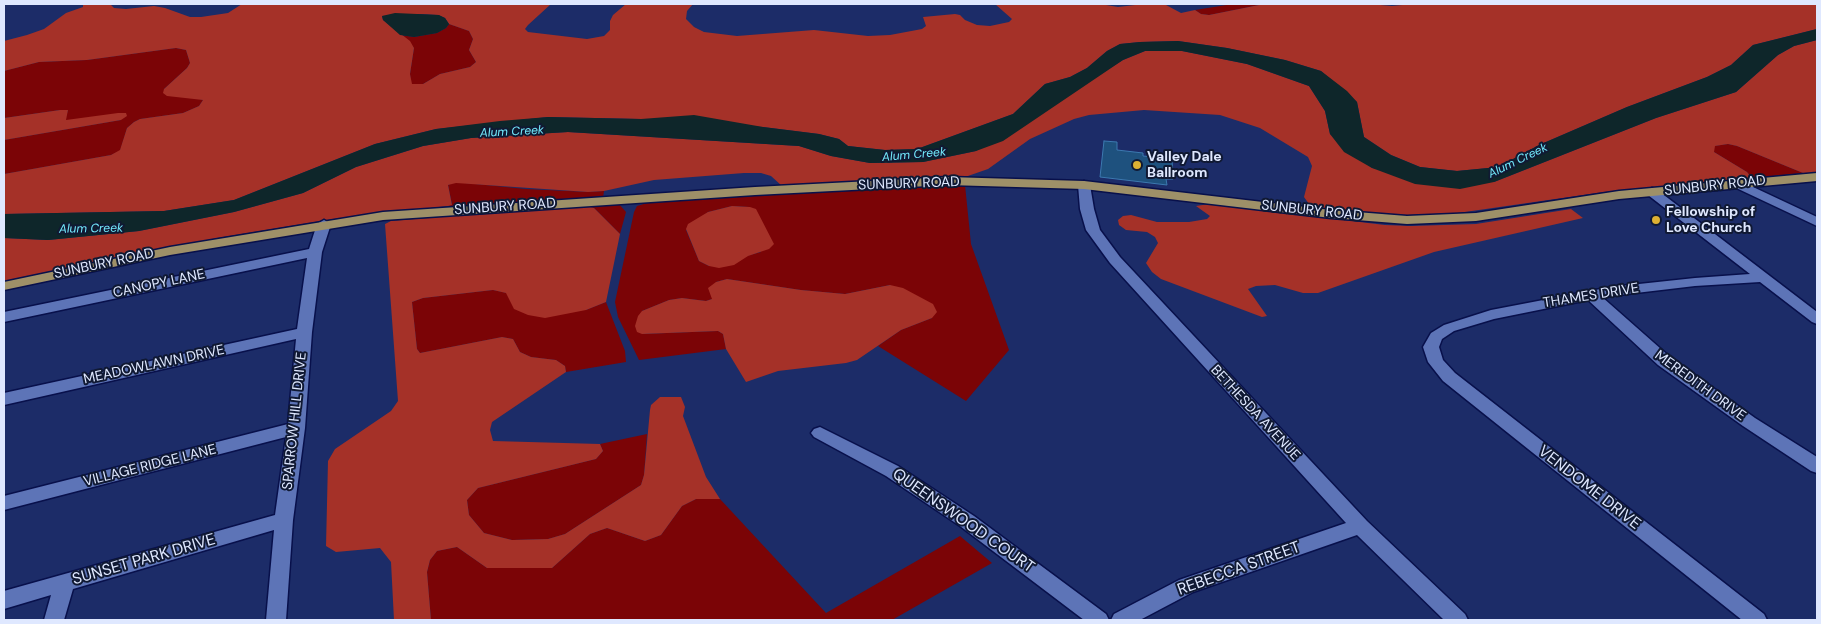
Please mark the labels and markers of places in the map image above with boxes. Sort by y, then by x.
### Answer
place label: Valley Dale Ballroom [1147,149,1222,182]
marker: Valley Dale Ballroom [1131,159,1143,171]
place label: Fellowship of Love Church [1666,204,1755,236]
marker: Fellowship of Love Church [1650,214,1662,226]

